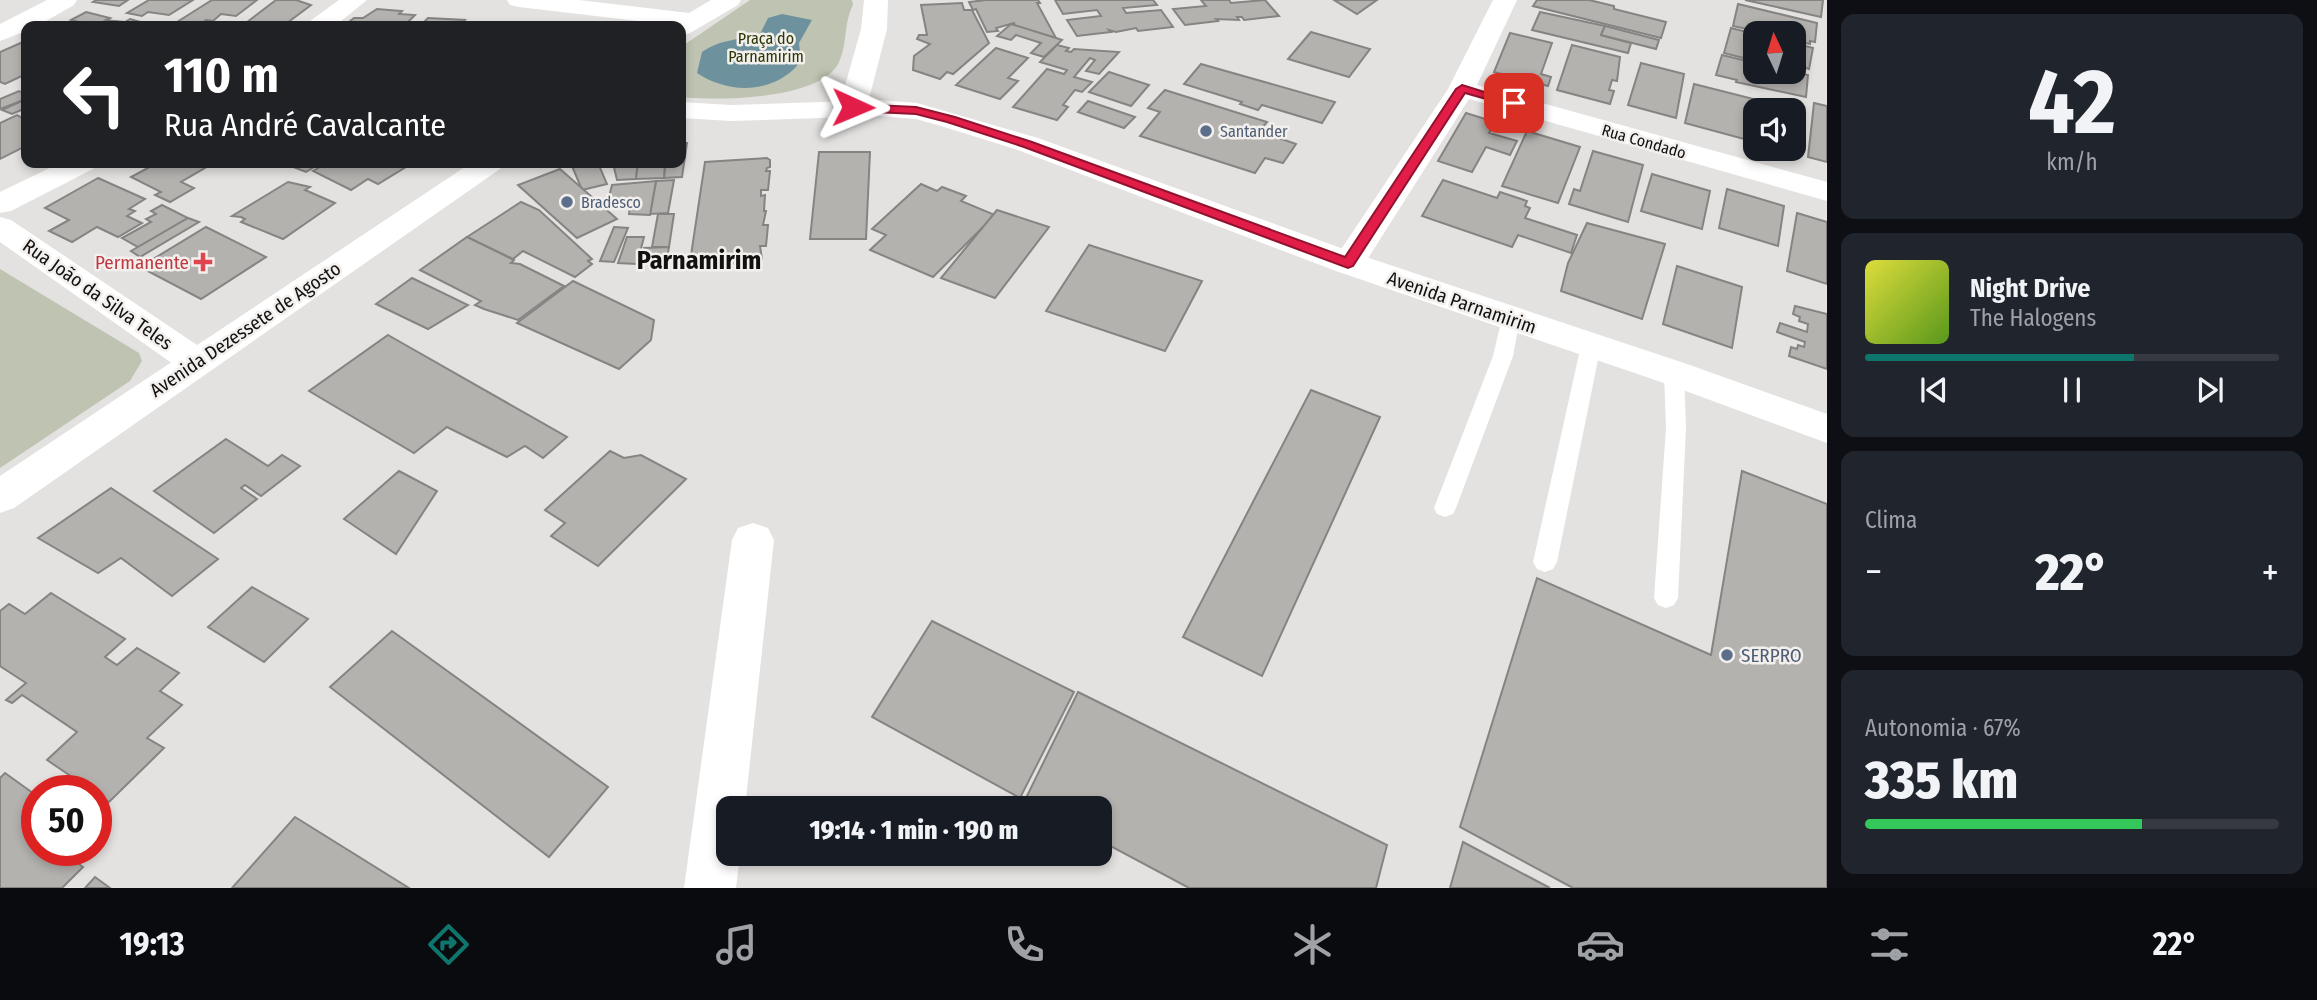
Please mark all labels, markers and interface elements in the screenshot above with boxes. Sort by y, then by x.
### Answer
north arrow [1743,21,1806,84]
map controls [1743,21,1806,161]
park label: Praça do Parnamirim [728,29,804,66]
text: 110 m [164,46,279,105]
text: 42 [2028,48,2116,157]
icon: left [49,49,140,140]
position arrow [816,70,890,144]
pin [1484,73,1544,133]
icon: arrive [1495,84,1533,122]
button: sound [1743,98,1806,161]
text: Rua André Cavalcante [164,106,446,144]
street label: Rua Condado [1600,120,1688,163]
place label: Santander [1220,122,1288,141]
marker: Santander [1198,123,1214,139]
text: km/h [2046,148,2098,176]
place label: Bradesco [581,193,641,212]
marker: Bradesco [559,194,575,210]
street label: Rua João da Silva Teles [18,234,177,355]
district label: Parnamirim [637,245,761,276]
place label: Permanente [95,251,189,274]
marker: Permanente [195,254,211,270]
street label: Avenida Dezessete de Agosto [145,257,345,402]
street label: Avenida Parnamirim [1384,266,1539,339]
text: Night Drive [1970,273,2090,304]
text: The Halogens [1970,304,2096,332]
icon: previous [1915,371,1953,409]
icon: pause [2053,371,2091,409]
icon: next [2191,371,2229,409]
text: Clima [1865,506,1917,534]
text: 22° [2035,541,2109,604]
text: − [1865,549,1882,595]
text: + [2262,549,2279,595]
place label: SERPRO [1741,644,1802,667]
marker: SERPRO [1719,647,1735,663]
text: Autonomia · 67% [1865,714,2021,742]
text: 335 km [1865,749,2018,812]
speed limit sign: 50 [21,775,112,866]
text: 19:14 · 1 min · 190 m [810,815,1018,846]
icon: directions [424,920,473,969]
icon: music [712,920,761,969]
icon: phone [1000,920,1049,969]
icon: climate [1288,920,1337,969]
icon: car [1576,920,1625,969]
icon: filters [1865,920,1914,969]
text: 19:13 [120,925,185,963]
text: 22° [2153,925,2197,963]

